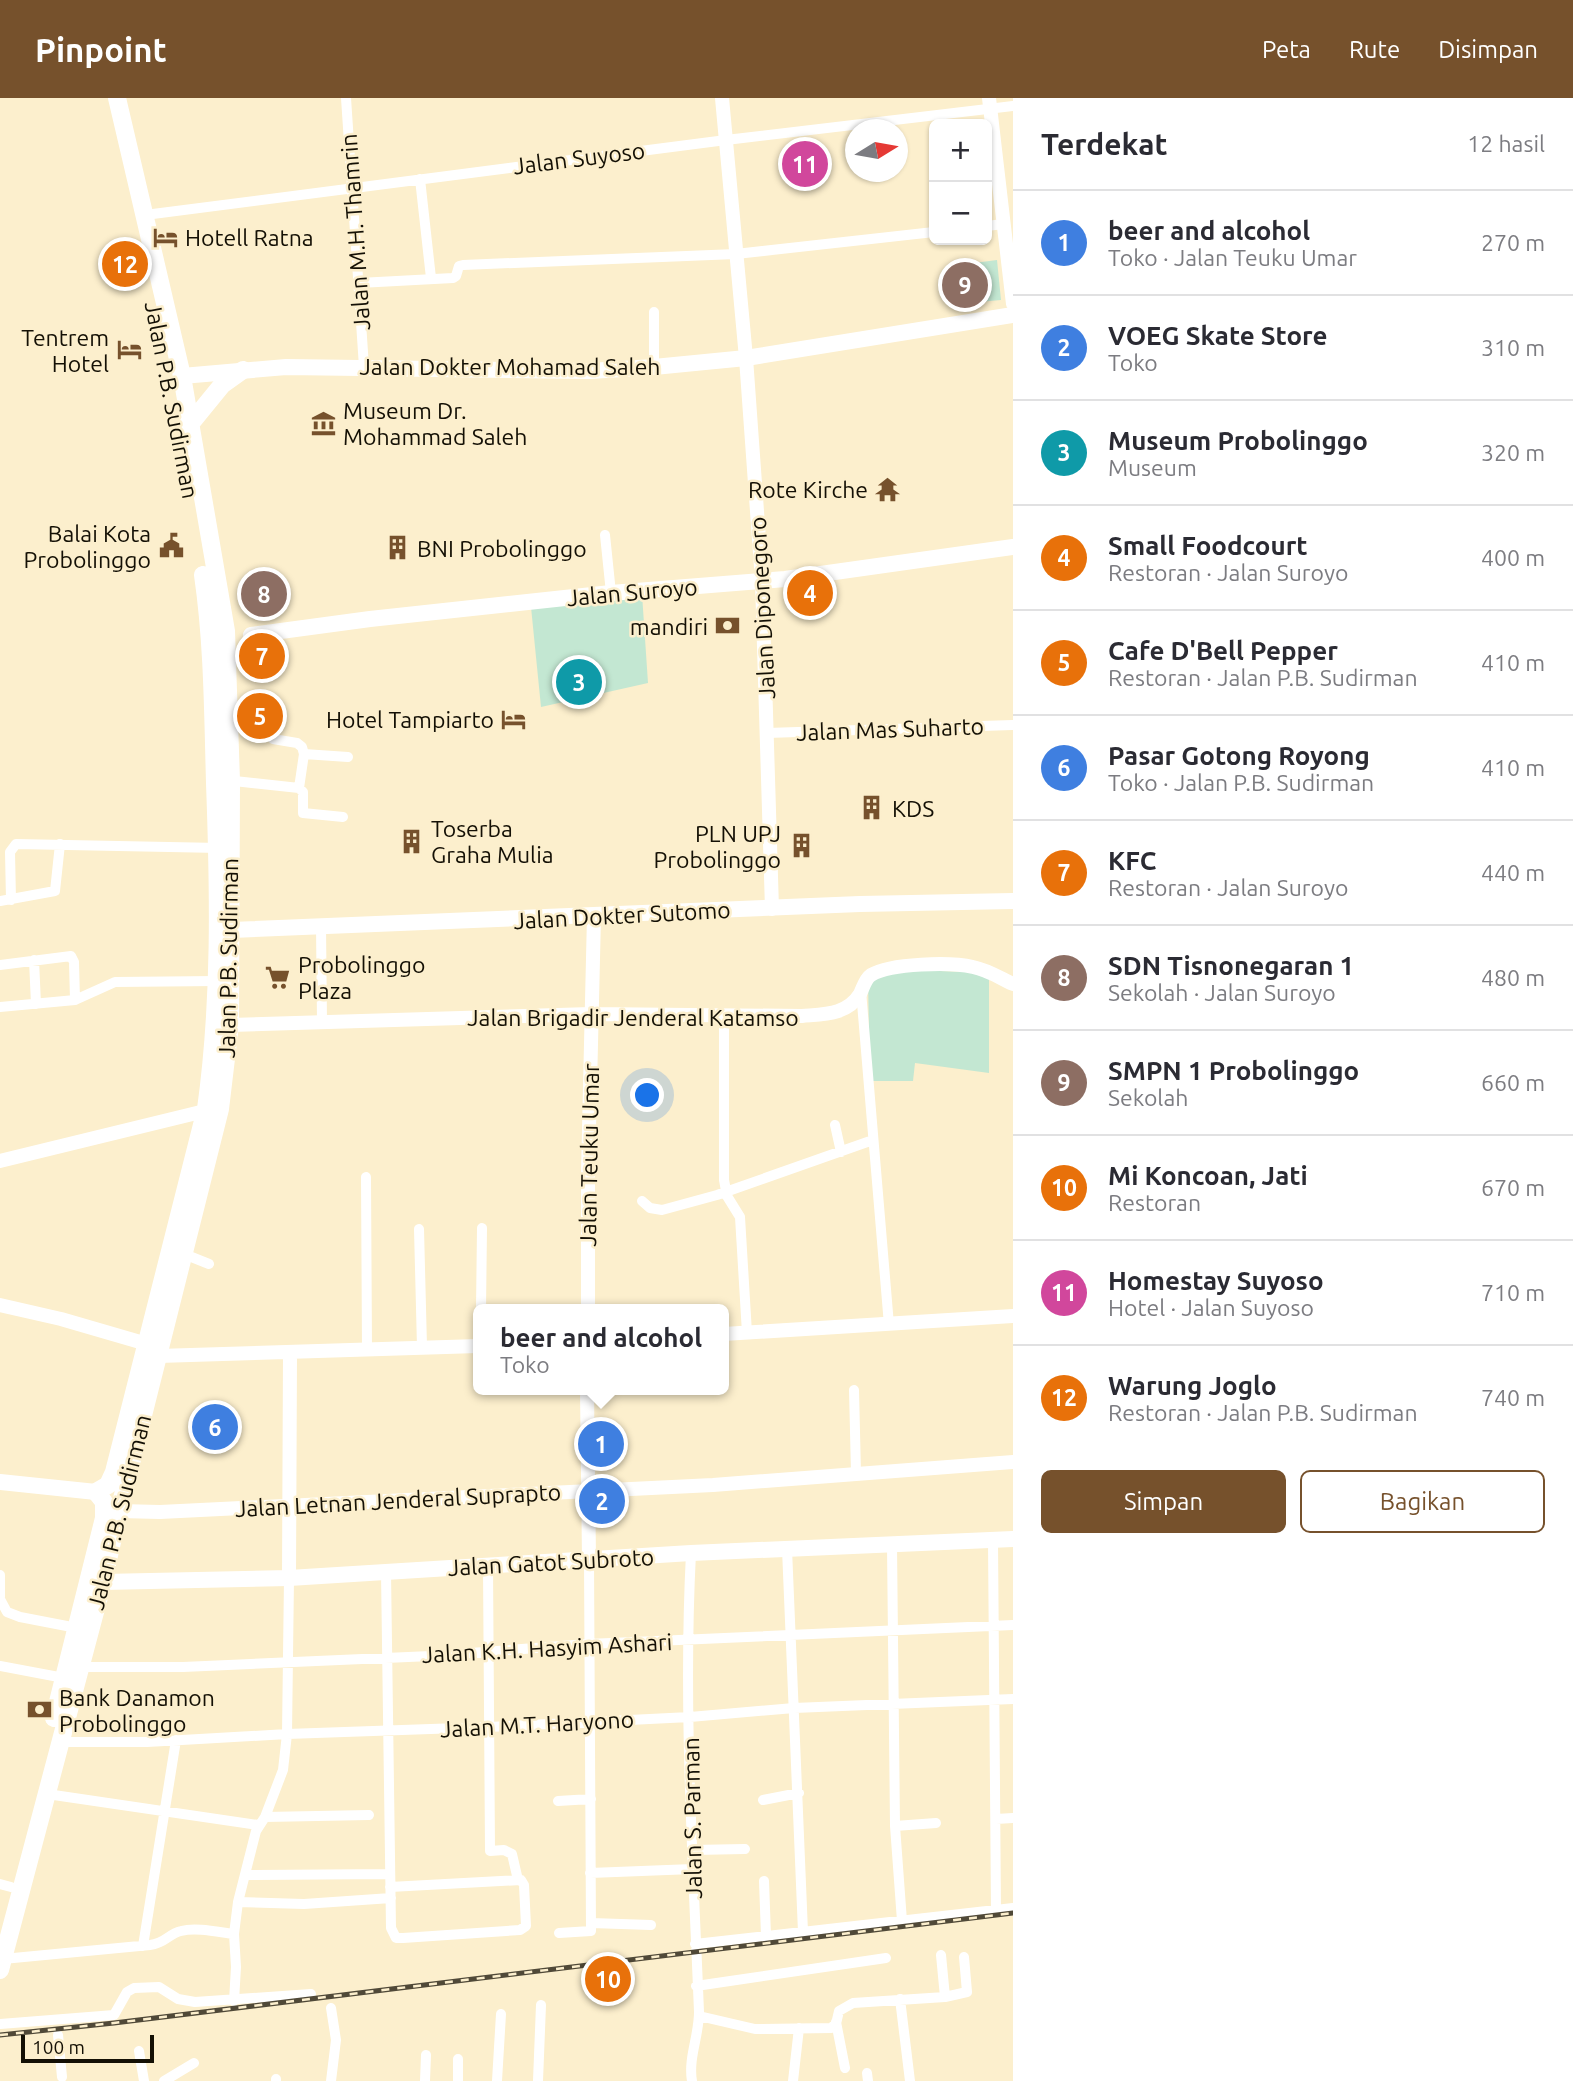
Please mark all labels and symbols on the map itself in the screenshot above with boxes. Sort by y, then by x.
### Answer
north arrow [845,119,908,182]
street label: Jalan M.H. Thamrin [336,133,374,331]
street label: Jalan Suyoso [512,138,646,178]
pin: 11 [782,138,828,190]
hotel icon: Hotell Ratna [151,223,179,251]
place label: Hotell Ratna [185,225,314,250]
pin: 12 [102,238,148,290]
pin: 9 [942,259,988,311]
street label: Jalan P.B. Sudirman [141,299,203,501]
place label: Tentrem Hotel [21,325,109,376]
hotel icon: Tentrem Hotel [115,336,143,364]
street label: Jalan Dokter Mohamad Saleh [360,354,660,379]
place label: Museum Dr. Mohammad Saleh [343,398,527,449]
museum icon: Museum Dr. Mohammad Saleh [309,409,337,437]
temple icon: Rote Kirche [874,475,902,503]
place label: Rote Kirche [748,477,868,502]
street label: Jalan Diponegoro [745,516,779,700]
place label: Balai Kota Probolinggo [24,521,151,572]
public building icon: Balai Kota Probolinggo [157,532,185,560]
building icon: BNI Probolinggo [383,534,411,562]
place label: BNI Probolinggo [417,536,587,561]
pin: 4 [787,567,833,619]
pin: 8 [241,568,287,620]
street label: Jalan Suroyo [566,574,698,610]
bank icon: mandiri [714,612,742,640]
place label: mandiri [630,614,708,639]
pin: 7 [239,630,285,682]
pin: 3 [556,656,602,708]
pin: 5 [237,690,283,742]
hotel icon: Hotel Tampiarto [500,705,528,733]
place label: Hotel Tampiarto [326,707,494,732]
street label: Jalan Mas Suharto [796,713,984,745]
building icon: KDS [858,794,886,822]
place label: KDS [892,796,934,821]
place label: Toserba Graha Mulia [431,816,554,867]
place label: PLN UPJ Probolinggo [654,821,781,872]
building icon: Toserba Graha Mulia [397,827,425,855]
building icon: PLN UPJ Probolinggo [787,832,815,860]
street label: Jalan P.B. Sudirman [214,858,242,1058]
street label: Jalan Dokter Sutomo [513,897,731,933]
place label: Probolinggo Plaza [298,952,425,1003]
supermarket icon: Probolinggo Plaza [264,963,292,991]
street label: Jalan Brigadir Jenderal Katamso [467,1005,799,1030]
street label: Jalan Teuku Umar [575,1063,603,1247]
your location [630,1078,664,1112]
pin: 6 [192,1401,238,1453]
street label: Jalan P.B. Sudirman [83,1412,155,1612]
pin: 1 [578,1418,624,1470]
pin: 2 [579,1475,625,1527]
street label: Jalan Letnan Jenderal Suprapto [234,1479,562,1521]
street label: Jalan Gatot Subroto [447,1544,655,1580]
street label: Jalan K.H. Hasyim Ashari [421,1629,673,1667]
place label: Bank Danamon Probolinggo [59,1685,215,1736]
bank icon: Bank Danamon Probolinggo [25,1696,53,1724]
street label: Jalan M.T. Haryono [439,1706,635,1742]
street label: Jalan S. Parman [678,1737,706,1899]
pin: 10 [585,1953,631,2005]
scale bar [21,2032,154,2064]

